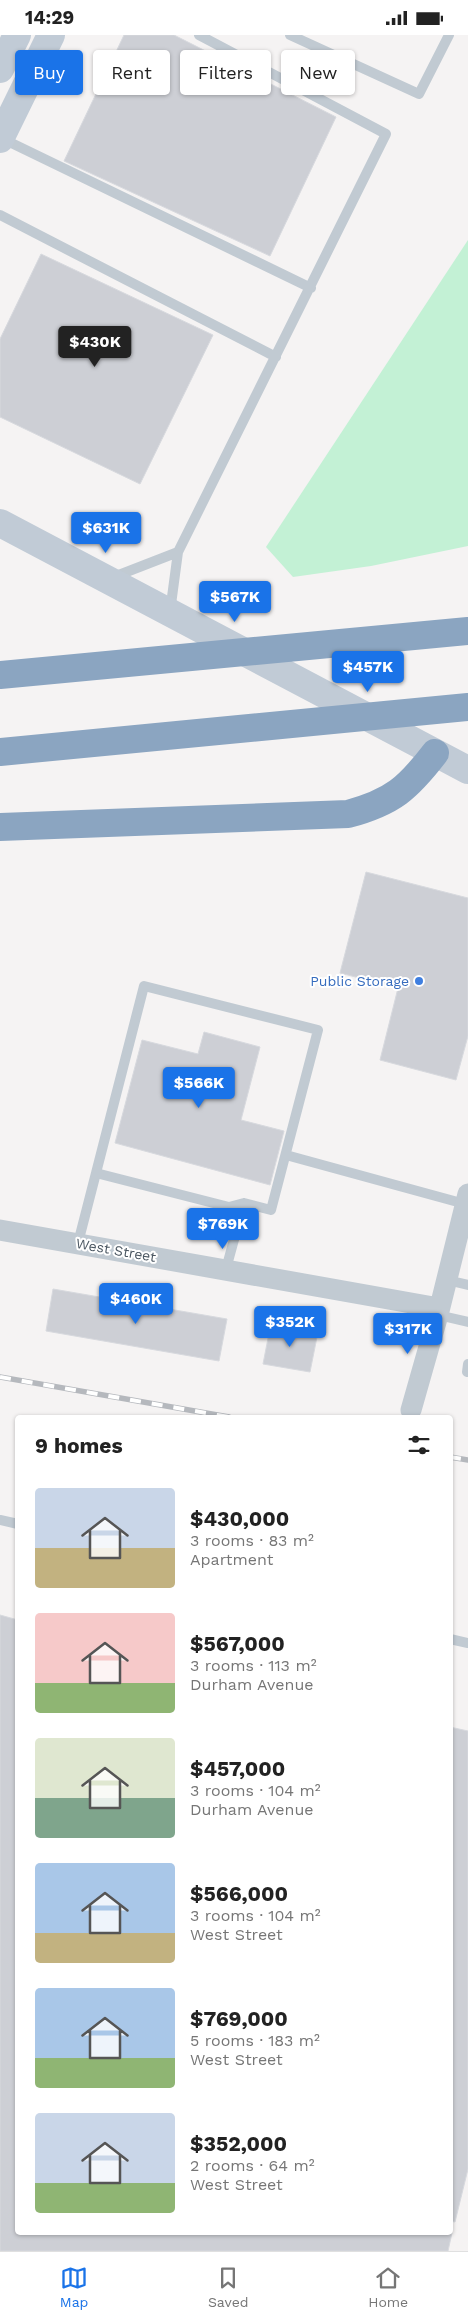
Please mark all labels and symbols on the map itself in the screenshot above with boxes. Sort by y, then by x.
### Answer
pin: $430K [60,325,130,368]
pin: $631K [71,511,141,554]
pin: $567K [200,581,270,623]
pin: $457K [333,651,403,693]
place label: Public Storage [310,973,409,989]
marker: Public Storage [413,975,425,987]
pin: $566K [164,1067,234,1109]
pin: $769K [188,1207,258,1250]
street label: West Street [75,1235,158,1265]
pin: $460K [101,1283,171,1325]
pin: $352K [255,1305,325,1348]
pin: $317K [373,1313,443,1355]

